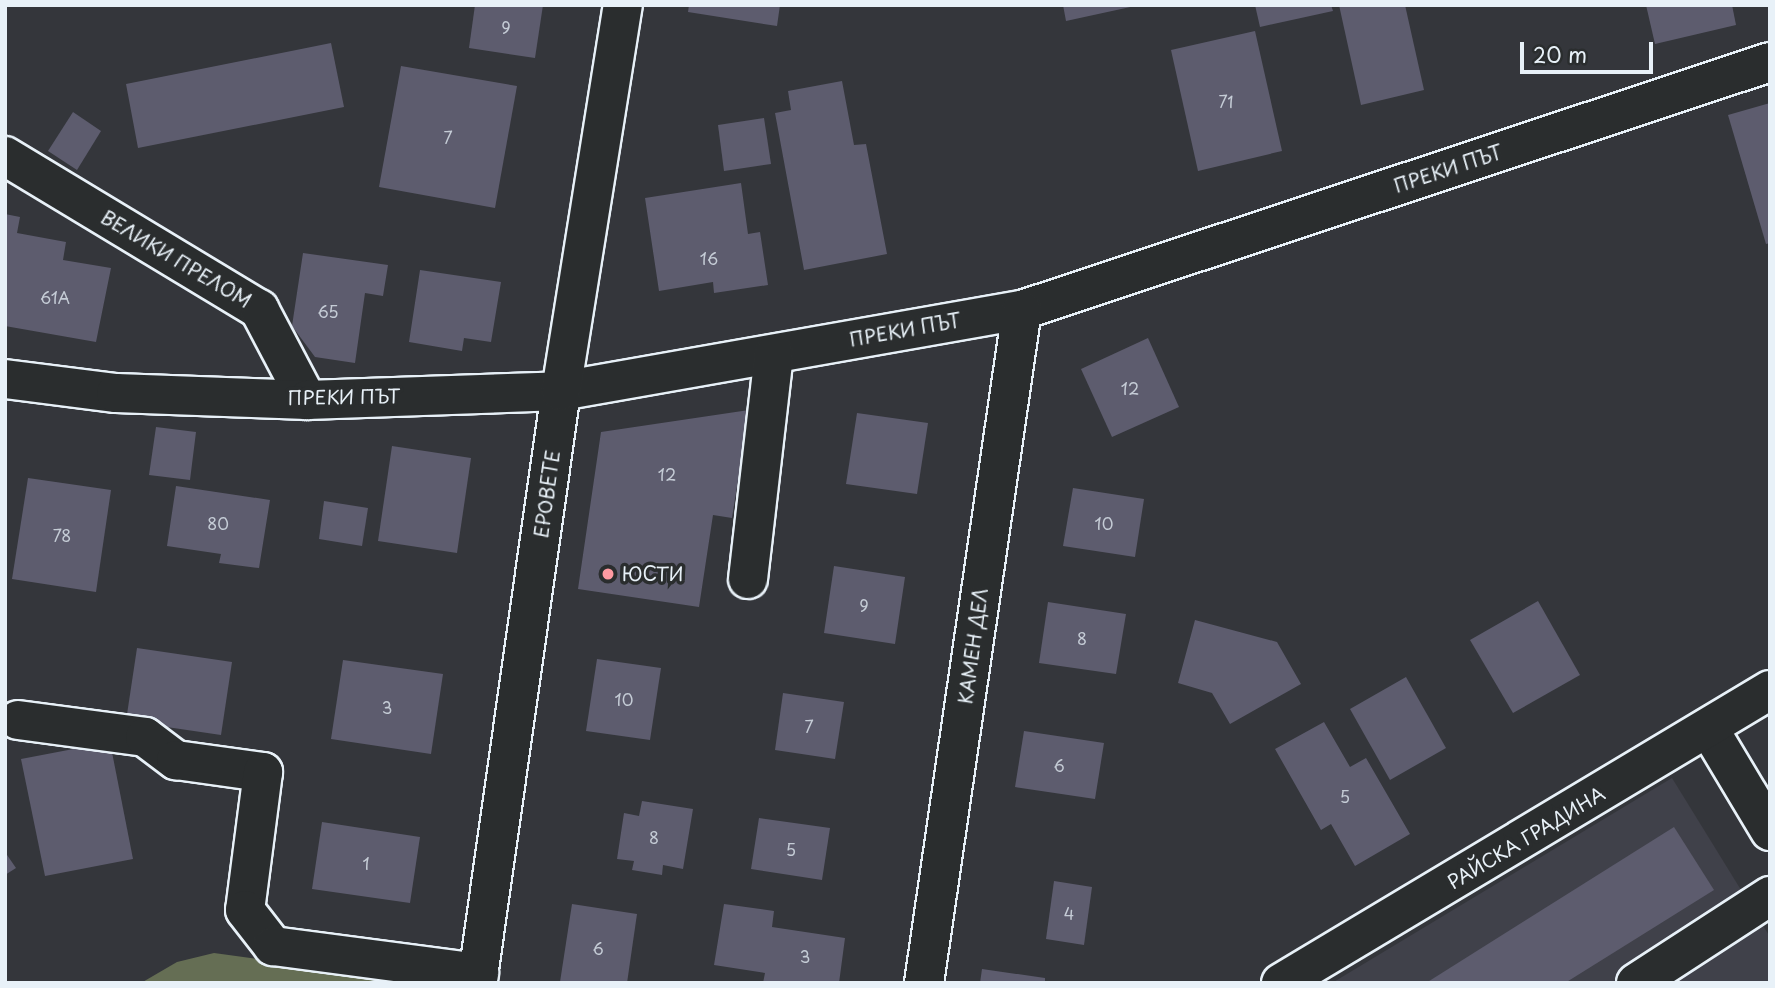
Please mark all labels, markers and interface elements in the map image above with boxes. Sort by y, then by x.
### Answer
house number: 9 [501,17,511,37]
scale bar [1523,28,1656,72]
text: 20 m [1533,38,1587,70]
house number: 71 [1219,91,1233,111]
house number: 7 [443,127,453,147]
street label: ПРЕКИ ПЪТ [1391,141,1505,197]
street label: ВЕЛИКИ ПРЕЛОМ [97,205,255,313]
house number: 16 [700,248,718,268]
house number: 61А [40,287,70,307]
house number: 65 [317,301,339,321]
street label: ПРЕКИ ПЪТ [847,309,963,351]
house number: 12 [1121,378,1139,398]
street label: ПРЕКИ ПЪТ [287,385,401,409]
street label: ЕРОВЕТЕ [530,449,564,539]
house number: 12 [658,464,676,484]
house number: 80 [207,513,229,533]
house number: 10 [1095,513,1113,533]
house number: 78 [53,525,71,545]
place label: ЮСТИ [622,563,684,585]
marker: ЮСТИ [600,566,616,582]
street label: КАМЕН ДЕЛ [954,587,992,705]
house number: 9 [859,595,869,615]
house number: 8 [1077,628,1087,648]
house number: 10 [615,689,633,709]
house number: 3 [382,697,392,717]
house number: 7 [804,716,814,736]
house number: 6 [1053,755,1065,775]
street label: РАЙСКА ГРАДИНА [1443,782,1609,894]
house number: 5 [1340,786,1350,806]
house number: 8 [649,827,659,847]
house number: 5 [786,839,796,859]
house number: 1 [362,853,370,873]
house number: 4 [1064,903,1074,923]
house number: 6 [592,938,604,958]
house number: 3 [800,946,810,966]

